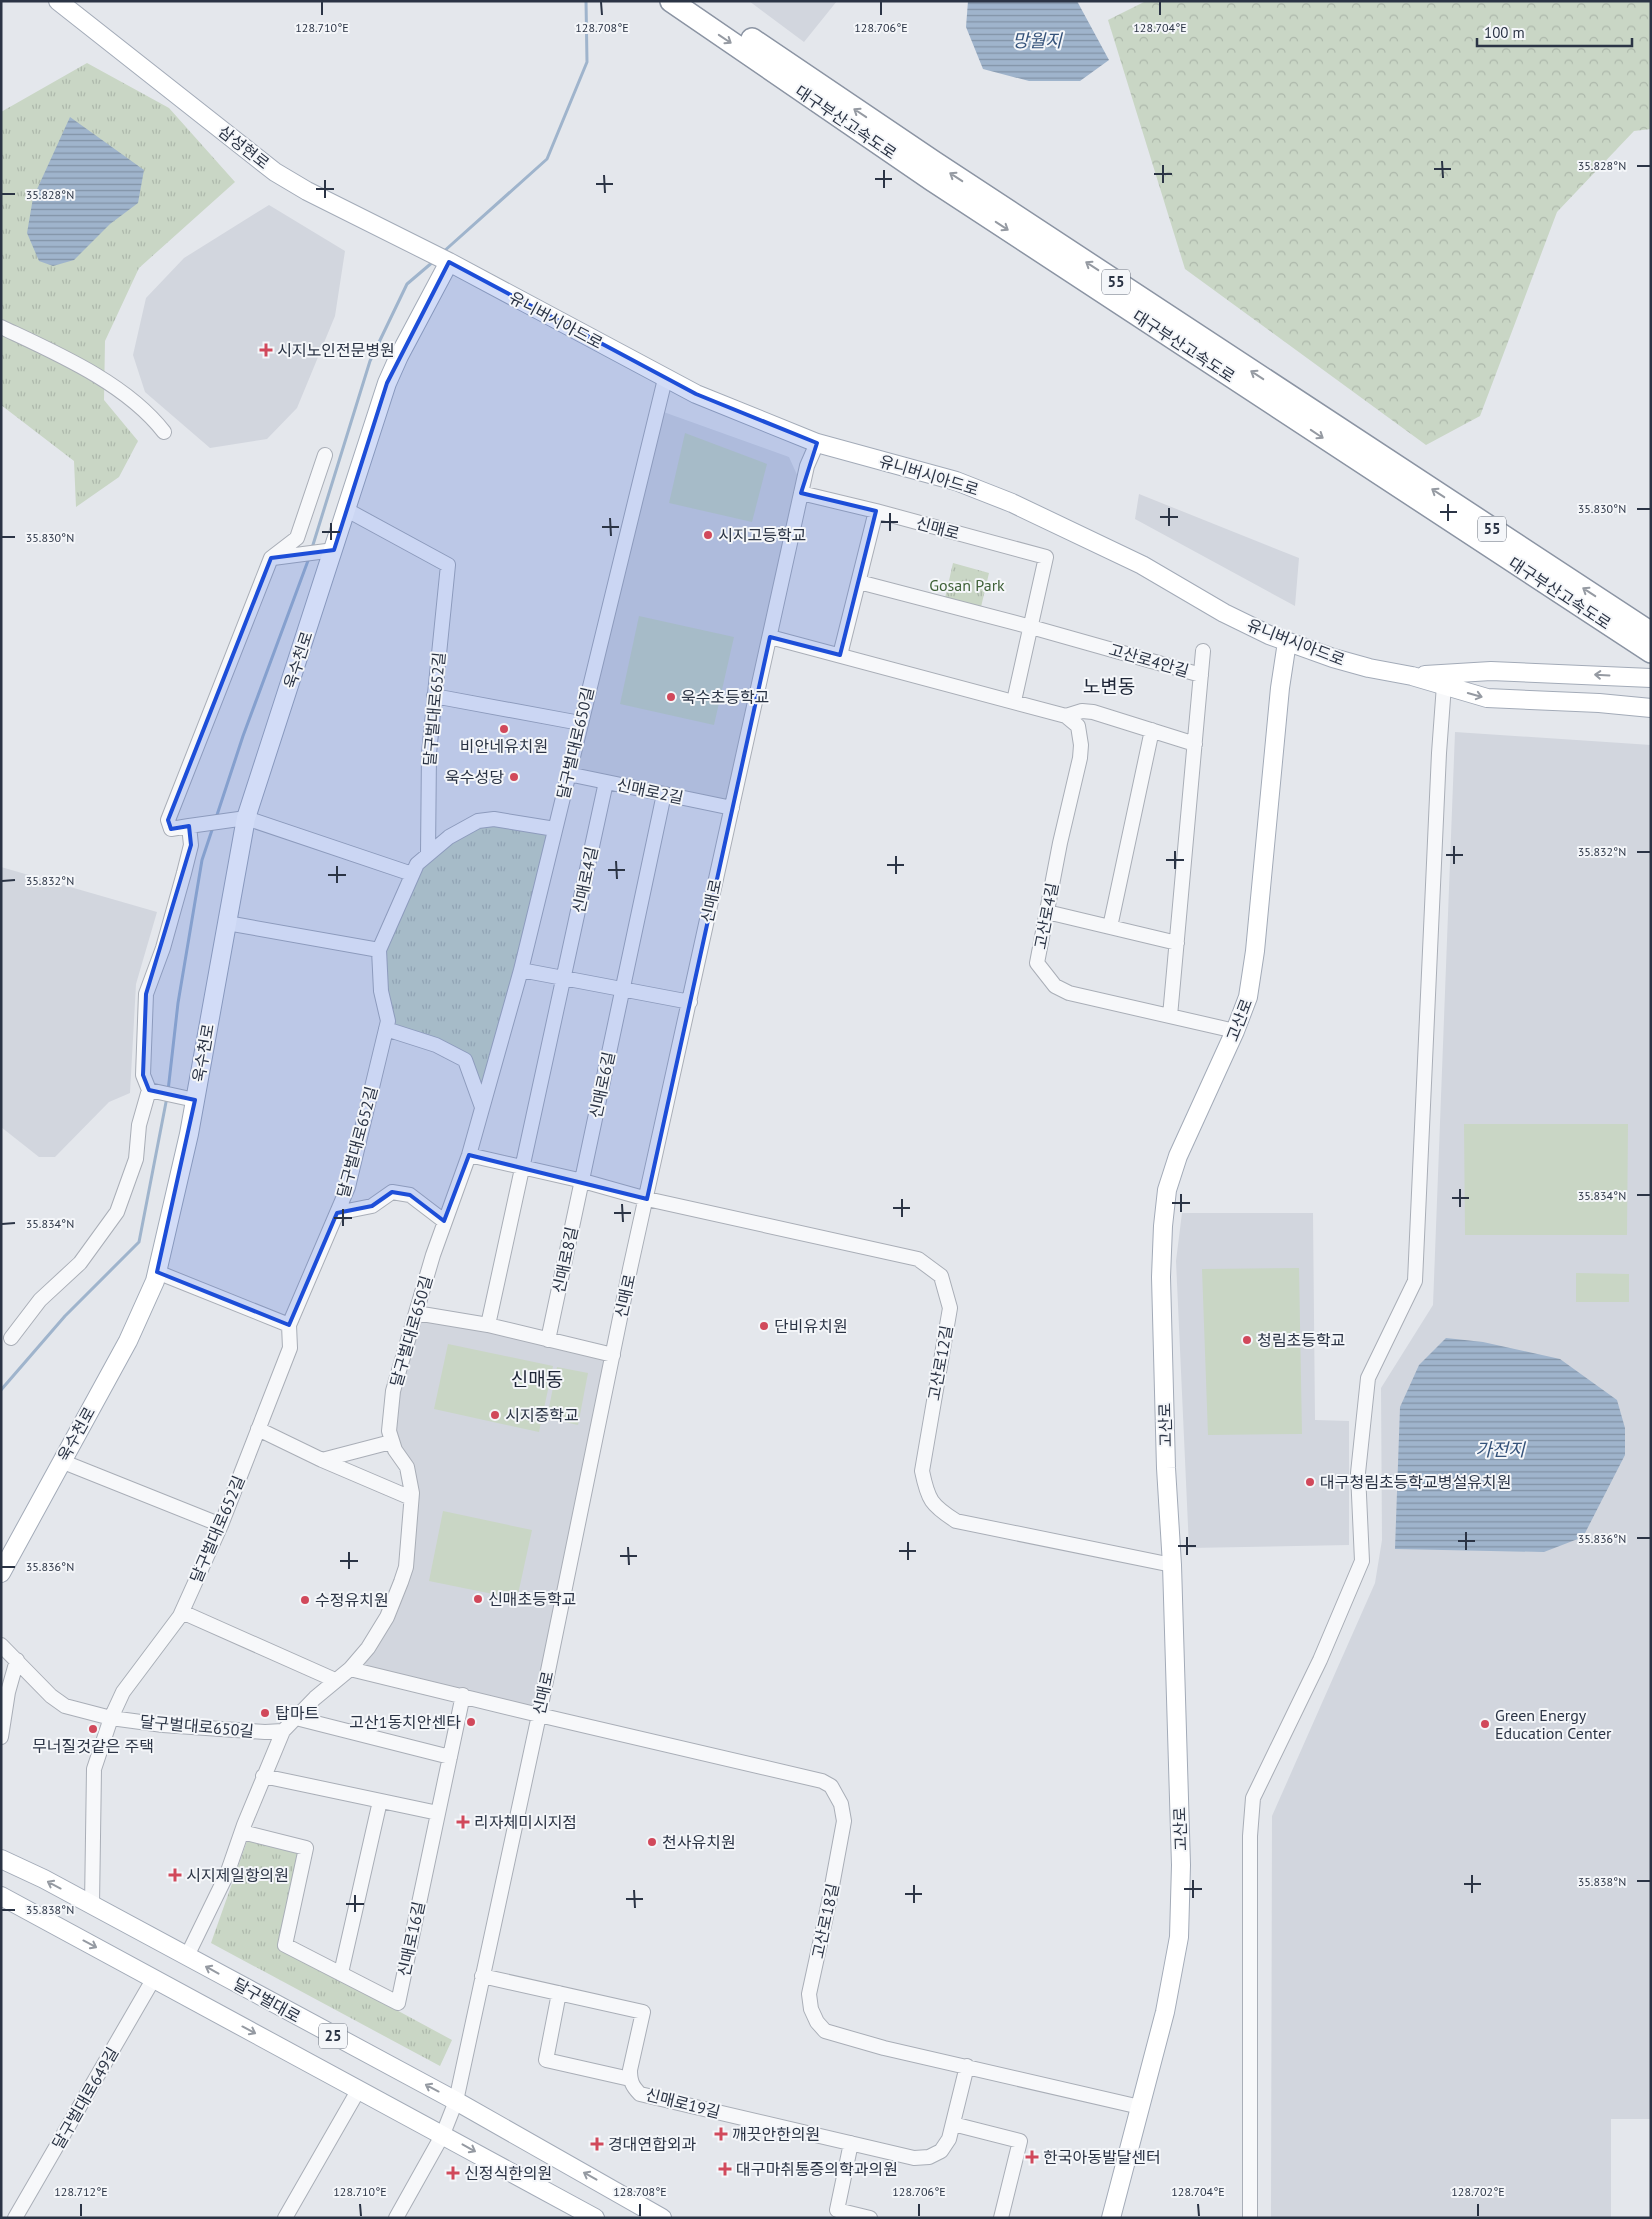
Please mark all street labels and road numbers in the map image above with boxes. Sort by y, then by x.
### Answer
street label: 대구부산고속도로 [792,81,901,163]
street label: 삼성현로 [215,121,274,173]
road number: 55 [1102,270,1130,294]
street label: 유니버시아드로 [506,287,606,353]
street label: 대구부산고속도로 [1129,306,1239,387]
street label: 유니버시아드로 [877,450,981,500]
street label: 신매로 [914,513,962,543]
road number: 55 [1478,516,1506,542]
street label: 대구부산고속도로 [1505,553,1615,634]
street label: 유니버시아드로 [1244,614,1348,670]
street label: 욱수천로 [279,629,317,691]
street label: 고산로4안길 [1107,639,1191,681]
street label: 달구벌대로652길 [419,651,449,767]
street label: 달구벌대로650길 [552,685,598,801]
street label: 신매로2길 [615,774,685,808]
street label: 신매로4길 [568,845,602,915]
street label: 신매로 [697,877,725,925]
street label: 고산로4길 [1030,881,1062,951]
street label: 고산로 [1222,996,1256,1044]
street label: 욱수천로 [188,1022,218,1084]
street label: 신매로6길 [585,1050,619,1120]
street label: 달구벌대로652길 [333,1084,381,1200]
street label: 신매로8길 [548,1225,582,1295]
street label: 신매로 [611,1272,639,1320]
street label: 달구벌대로650길 [386,1273,436,1389]
street label: 고산로12길 [924,1324,956,1402]
street label: 고산로 [1155,1402,1175,1447]
street label: 욱수천로 [53,1403,99,1465]
street label: 달구벌대로652길 [185,1472,249,1586]
street label: 신매로 [529,1669,557,1717]
street label: 달구벌대로650길 [139,1711,255,1741]
street label: 고산로 [1169,1806,1191,1851]
street label: 고산로18길 [807,1882,843,1960]
street label: 신매로16길 [393,1900,429,1978]
street label: 달구벌대로 [230,1973,304,2027]
road number: 25 [319,2024,347,2048]
street label: 달구벌대로649길 [48,2043,122,2153]
street label: 신매로19길 [644,2084,722,2122]

